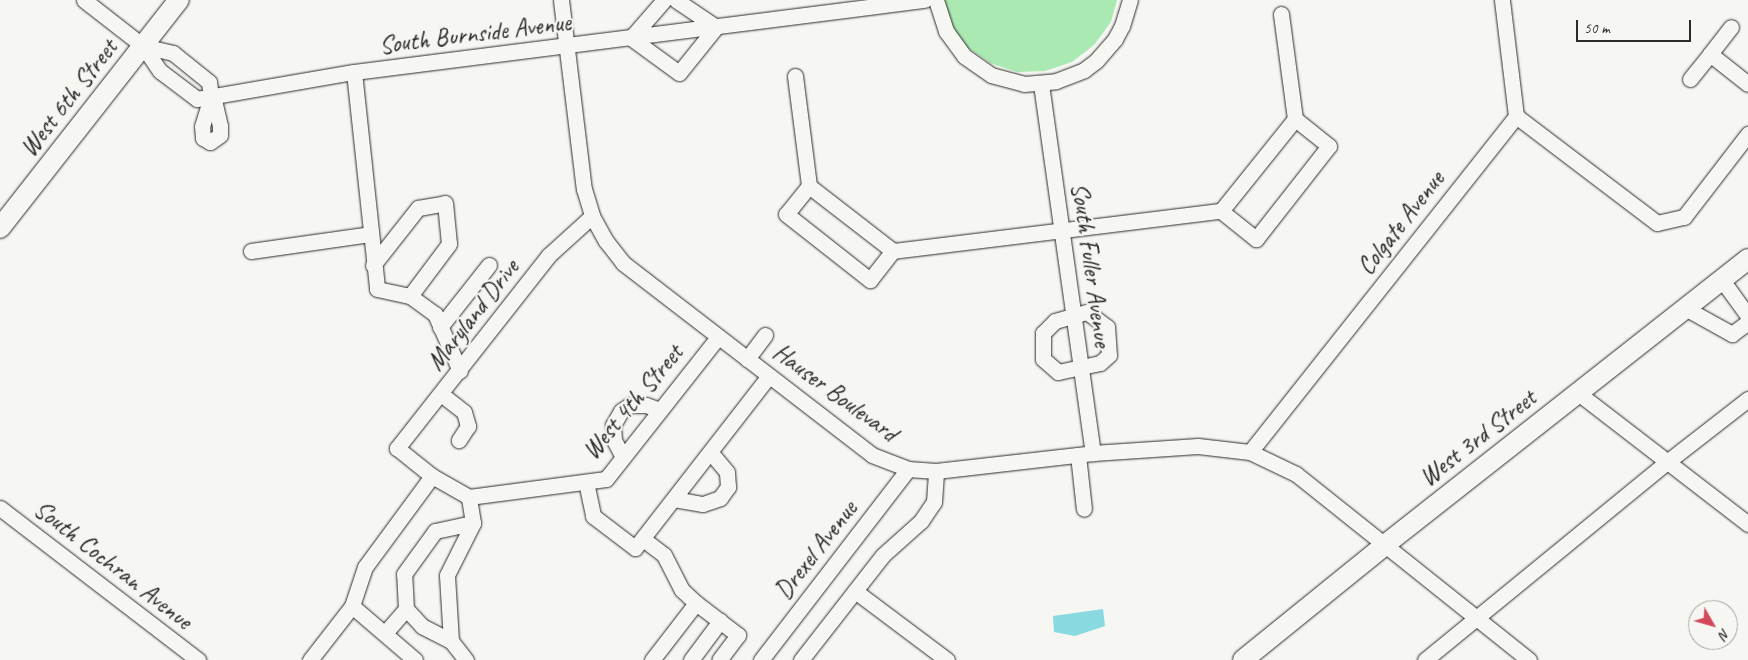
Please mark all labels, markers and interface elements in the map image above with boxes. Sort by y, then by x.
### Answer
street label: South Burnside Avenue [377,7,573,61]
scale bar [1578,10,1693,42]
text: 50 m [1584,19,1610,38]
street label: West 6th Street [14,33,124,163]
street label: Colgate Avenue [1351,165,1451,281]
street label: South Fuller Avenue [1065,181,1117,349]
street label: Maryland Drive [420,253,526,377]
street label: Hauser Boulevard [767,338,903,448]
street label: West 4th Street [576,339,690,465]
street label: West 3rd Street [1414,383,1542,493]
street label: South Cochran Avenue [29,495,197,635]
street label: Drexel Avenue [768,495,864,605]
north arrow [1688,600,1738,650]
text: N [1715,625,1734,643]

